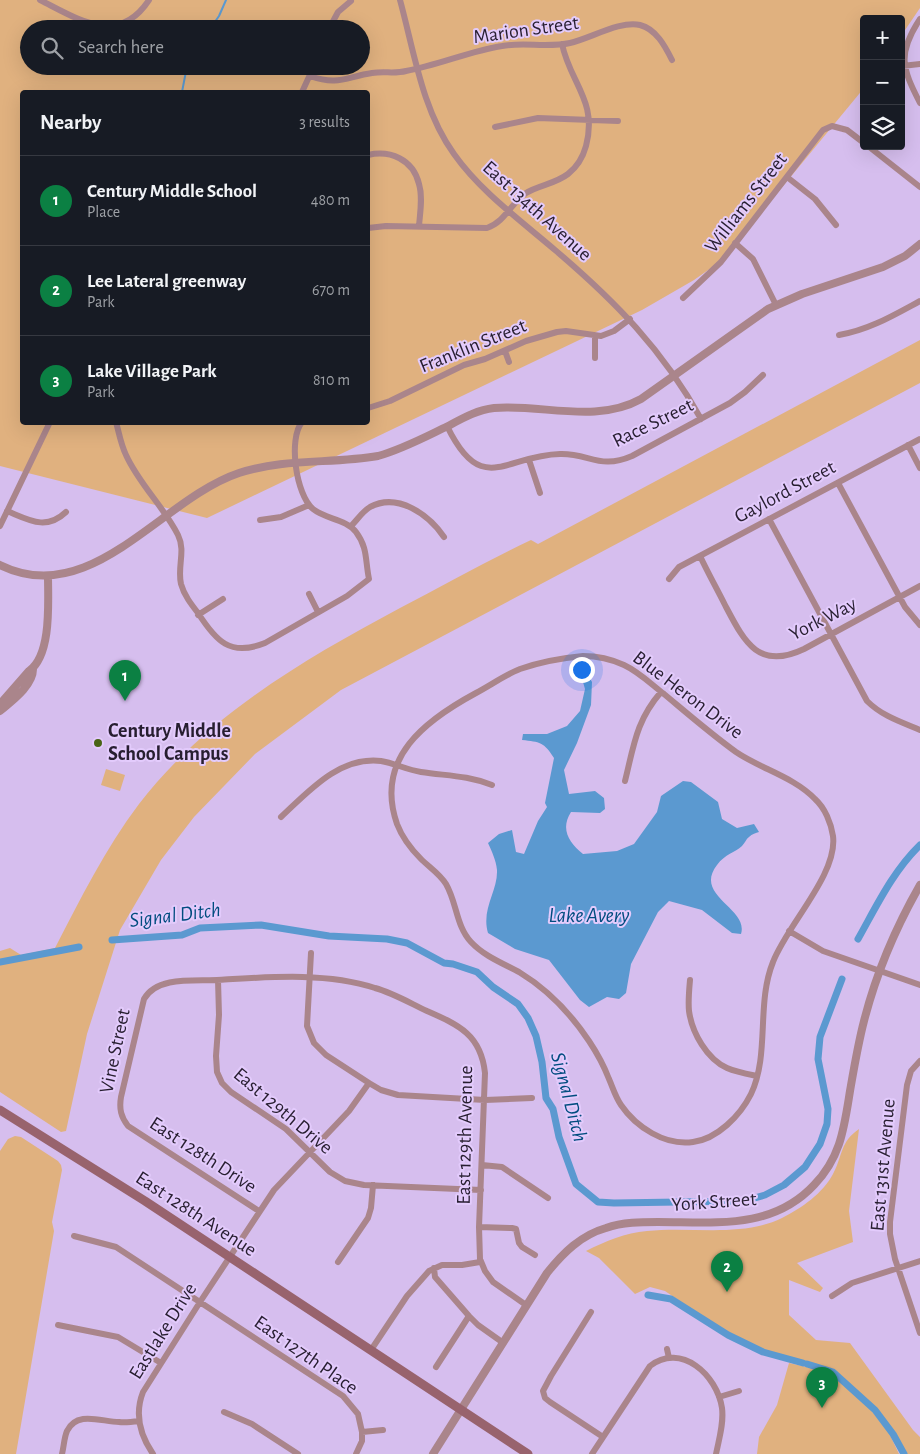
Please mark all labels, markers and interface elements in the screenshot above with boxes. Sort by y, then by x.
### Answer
street label: Marion Street [472,13,581,47]
map controls [860,15,905,150]
button: + [860,15,905,60]
search box [20,20,370,75]
icon: search [38,34,66,62]
text: Search here [78,38,164,57]
button: − [860,60,905,105]
button: layers [860,105,905,150]
text: Nearby [40,112,101,133]
text: 3 results [299,114,350,130]
street label: Williams Street [701,149,791,257]
street label: East 134th Avenue [479,157,595,265]
text: Century Middle School [87,182,257,201]
text: 1 [53,192,59,208]
text: 480 m [311,192,350,208]
text: Place [87,204,120,220]
text: Lee Lateral greenway [87,272,246,291]
text: 2 [52,282,60,298]
text: 670 m [312,282,350,298]
text: Park [87,294,115,310]
street label: Franklin Street [417,315,530,376]
text: Lake Village Park [87,362,217,381]
text: 3 [53,372,59,388]
text: 810 m [313,372,350,388]
text: Park [87,384,115,400]
street label: Race Street [609,395,697,451]
street label: Gaylord Street [731,457,839,527]
street label: York Way [786,594,860,644]
street label: Blue Heron Drive [629,647,747,743]
your location [569,657,595,683]
pin: 1 [109,660,141,701]
place label: Century Middle School Campus [108,721,231,764]
marker: Century Middle School Campus [92,737,104,749]
water label: Signal Ditch [128,899,222,931]
water label: Lake Avery [549,905,630,926]
street label: Vine Street [96,1006,134,1095]
water label: Signal Ditch [547,1050,591,1144]
street label: East 129th Drive [230,1064,336,1158]
street label: East 129th Avenue [454,1065,476,1205]
street label: East 131st Avenue [867,1098,899,1232]
street label: East 128th Drive [146,1113,260,1197]
street label: East 128th Avenue [132,1168,260,1260]
street label: York Street [671,1189,758,1215]
pin: 2 [711,1251,743,1292]
street label: Eastlake Drive [126,1279,200,1383]
street label: East 127th Place [251,1312,361,1398]
pin: 3 [806,1367,838,1408]

